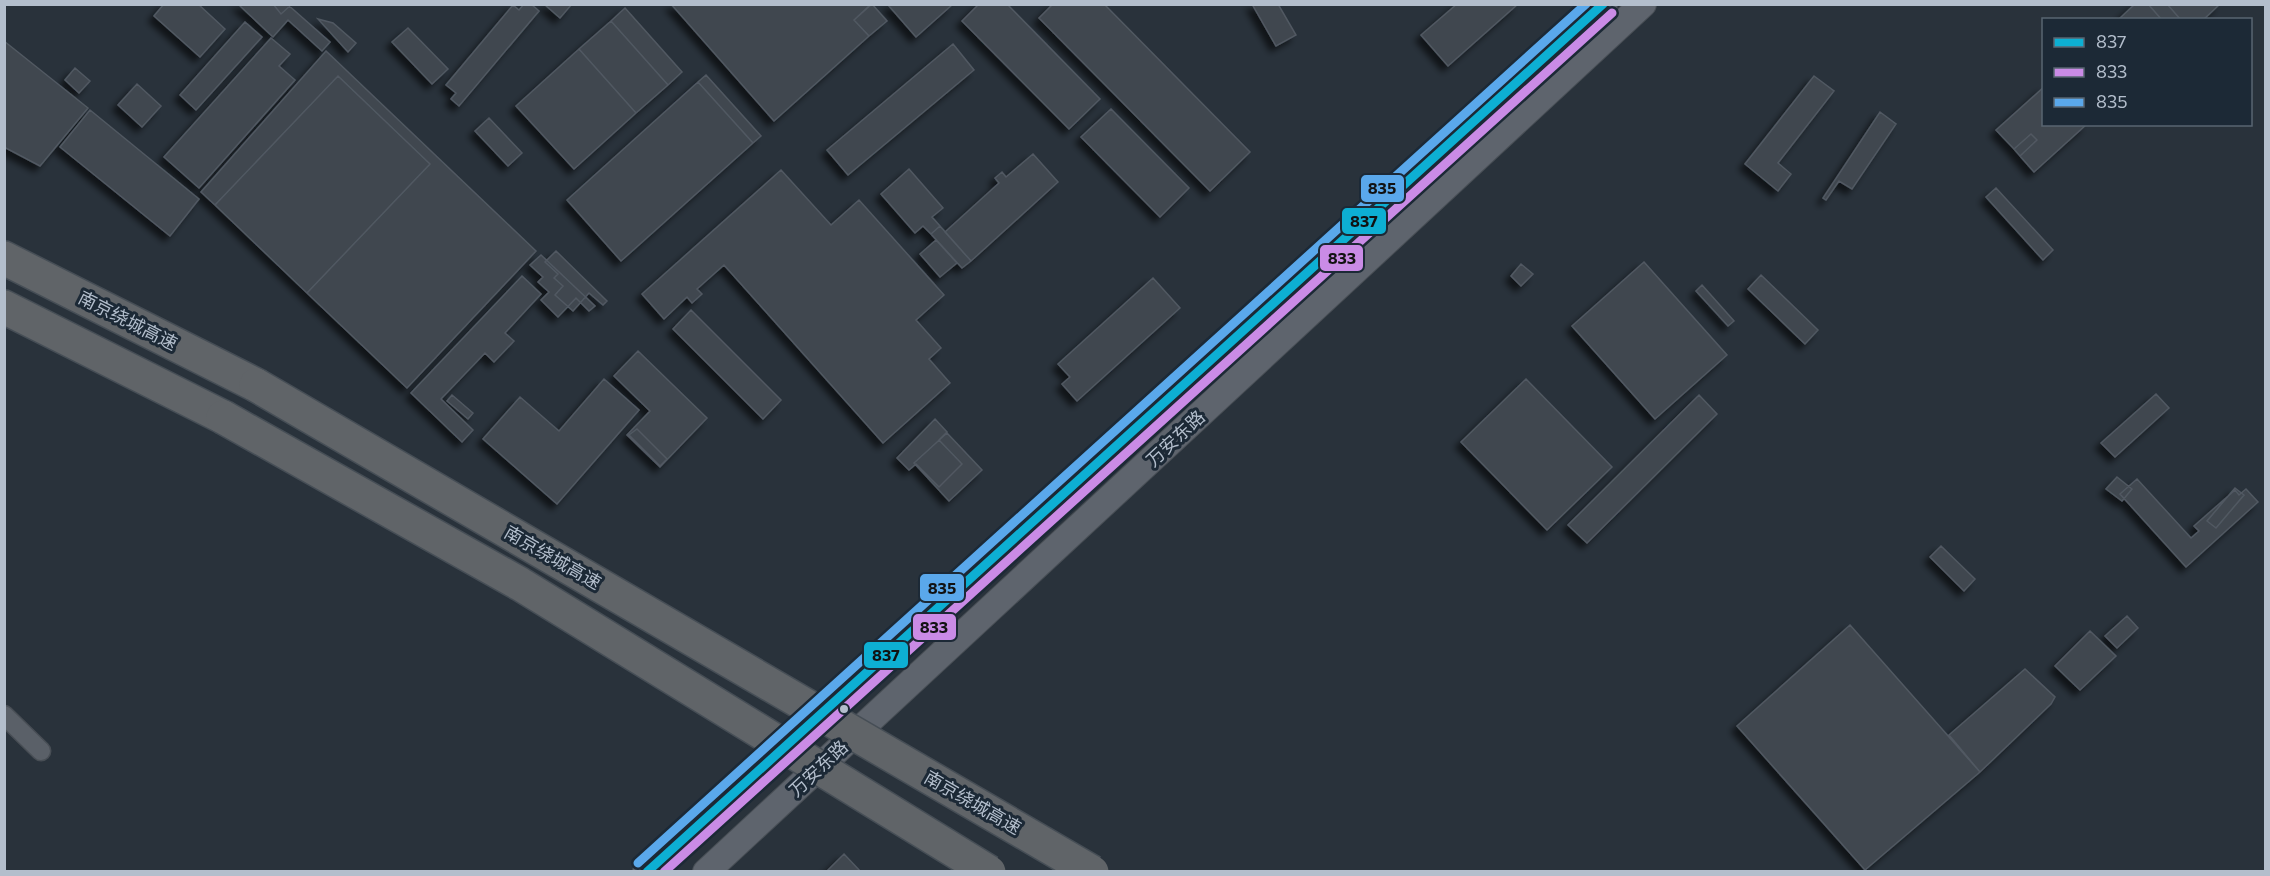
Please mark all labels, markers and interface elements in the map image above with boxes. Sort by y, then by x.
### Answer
legend [2042,18,2252,126]
text: 837 [2096,30,2127,52]
text: 833 [2096,60,2127,82]
text: 835 [2096,90,2128,112]
line badge: 835 [1360,174,1405,203]
text: 835 [1368,178,1396,197]
line badge: 837 [1341,207,1387,235]
text: 837 [1350,211,1378,230]
line badge: 833 [1319,244,1364,272]
text: 833 [1328,248,1356,267]
street label: 南京绕城高速 [75,286,181,354]
street label: 万安东路 [1141,405,1209,471]
street label: 南京绕城高速 [501,520,605,594]
line badge: 835 [919,573,965,602]
text: 835 [928,578,956,597]
line badge: 833 [912,613,957,641]
text: 833 [920,617,948,636]
line badge: 837 [863,641,909,669]
text: 837 [872,645,900,664]
unlabelled marker [838,703,850,715]
street label: 万安东路 [784,735,852,801]
street label: 南京绕城高速 [921,765,1025,839]

